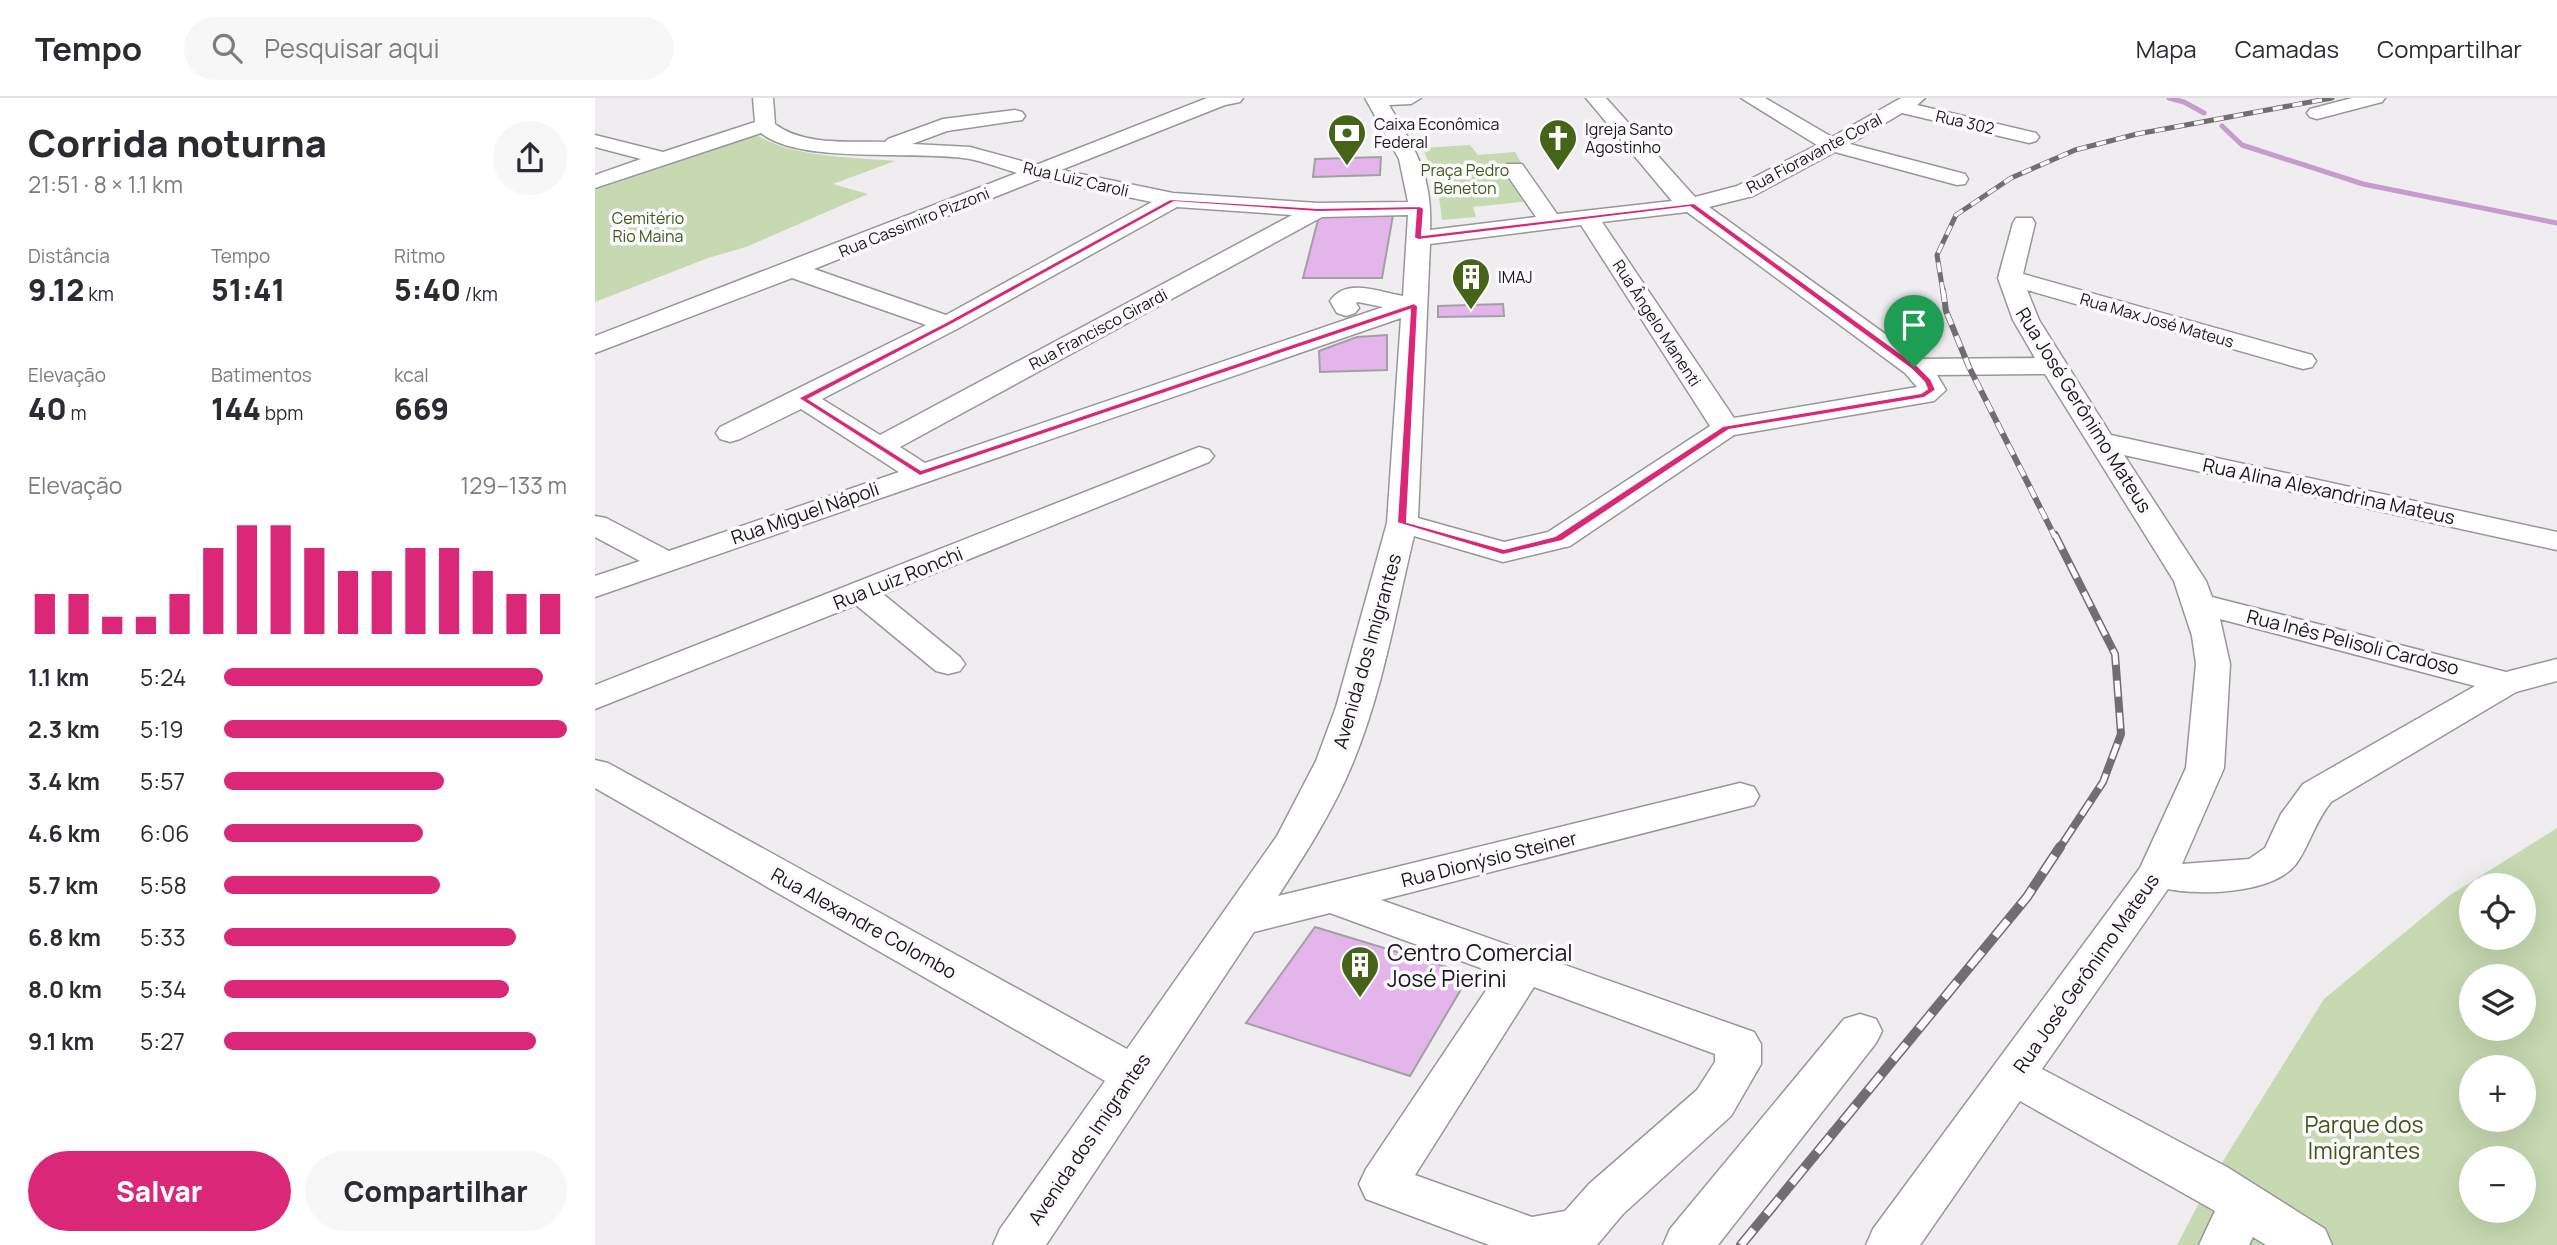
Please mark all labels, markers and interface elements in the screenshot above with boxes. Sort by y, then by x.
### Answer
search box [184,17,674,80]
text: Tempo [35,26,142,71]
icon: search [208,29,246,67]
text: Pesquisar aqui [264,30,440,66]
text: Mapa [2136,32,2197,65]
text: Camadas [2235,32,2339,65]
text: Compartilhar [2377,32,2522,65]
street label: Rua 302 [1934,105,1996,139]
street label: Rua Fioravante Coral [1742,108,1886,198]
bank icon: Caixa Econômica Federal [1326,112,1368,167]
place label: Caixa Econômica Federal [1374,113,1499,153]
text: Corrida noturna [28,116,327,168]
church icon: Igreja Santo Agostinho [1537,117,1579,172]
place label: Igreja Santo Agostinho [1585,118,1673,158]
button: share [493,121,567,195]
street label: Rua Luiz Caroli [1021,156,1131,202]
park label: Praça Pedro Beneton [1421,159,1509,199]
text: 21:51 · 8 × 1.1 km [28,168,183,200]
street label: Rua Cassimiro Pizzoni [835,182,993,262]
park label: Cemitério Rio Maina [612,207,684,247]
text: Distância [28,243,110,269]
text: Tempo [211,243,270,269]
text: Ritmo [394,243,445,269]
street label: Rua Ângelo Manenti [1608,255,1706,391]
building icon: IMAJ [1450,256,1492,311]
place label: IMAJ [1498,266,1533,288]
text: 9.12 [28,269,84,310]
text: 51:41 [211,269,285,310]
text: 5:40 [394,269,461,310]
text: km [84,281,114,307]
text: /km [461,281,498,307]
street label: Rua Francisco Girardi [1025,283,1171,375]
street label: Rua Max José Mateus [2078,288,2236,352]
pin [1884,295,1944,367]
street label: Rua José Gerônimo Mateus [2010,302,2158,518]
icon: arrive [1895,306,1933,344]
text: Elevação [28,362,106,388]
text: Batimentos [211,362,312,388]
text: kcal [394,362,429,388]
text: 40 [28,388,67,429]
text: 144 [211,388,261,429]
text: 669 [394,388,449,429]
text: m [67,400,87,426]
text: bpm [261,400,303,426]
street label: Rua Alina Alexandrina Mateus [2201,452,2457,530]
text: Elevação [28,469,122,501]
text: 129–133 m [460,469,567,501]
street label: Rua Miguel Nápoli [728,476,882,550]
street label: Rua Luiz Ronchi [829,540,967,616]
street label: Avenida dos Imigrantes [1327,550,1407,752]
street label: Rua Inês Pelisoli Cardoso [2244,603,2462,681]
text: 1.1 km [28,661,89,693]
text: 5:24 [140,661,186,693]
text: 2.3 km [28,713,100,745]
text: 5:19 [140,713,183,745]
text: 3.4 km [28,765,100,797]
text: 5:57 [140,765,185,797]
text: 4.6 km [28,817,100,849]
text: 6:06 [140,817,189,849]
street label: Rua Dionýsio Steiner [1398,825,1580,893]
street label: Rua Alexandre Colombo [767,861,961,985]
street label: Rua José Gerônimo Mateus [2007,868,2165,1078]
text: 5.7 km [28,869,98,901]
text: 5:58 [140,869,187,901]
map controls [2459,873,2536,1223]
button: locate [2459,873,2536,950]
text: 6.8 km [28,921,101,953]
text: 5:33 [140,921,186,953]
place label: Centro Comercial José Pierini [1387,936,1573,994]
building icon: Centro Comercial José Pierini [1339,944,1381,999]
button: layers [2459,964,2536,1041]
text: 8.0 km [28,973,102,1005]
text: 5:34 [140,973,186,1005]
text: 9.1 km [28,1025,94,1057]
text: 5:27 [140,1025,185,1057]
street label: Avenida dos Imigrantes [1022,1048,1156,1230]
button: + [2459,1055,2536,1132]
park label: Parque dos Imigrantes [2305,1108,2423,1166]
button: − [2459,1146,2536,1223]
button: Salvar [28,1151,291,1231]
button: Compartilhar [305,1151,567,1231]

